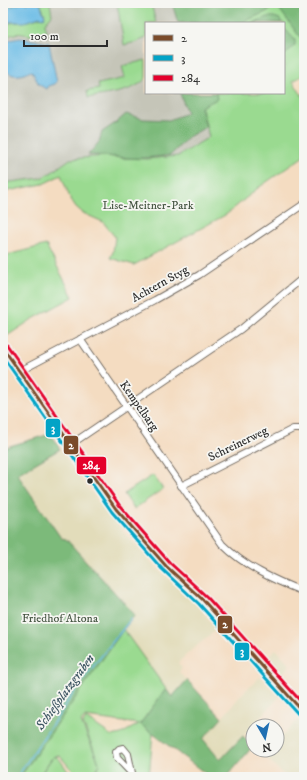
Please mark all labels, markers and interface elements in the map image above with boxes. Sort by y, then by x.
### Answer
scale bar [24,22,107,48]
legend [145,22,285,94]
text: 100 m [30,29,59,44]
text: 2 [181,31,187,46]
text: 3 [181,51,185,66]
text: 284 [181,71,201,86]
park label: Lise-Meitner-Park [102,198,194,213]
street label: Achtern Styg [129,262,191,306]
street label: Kempelbarg [116,378,162,434]
line badge: 3 [45,418,61,438]
text: 3 [51,422,55,436]
street label: Schreinerweg [206,423,270,465]
line badge: 2 [63,435,79,455]
text: 2 [68,439,74,453]
line badge: 284 [76,456,107,475]
text: 284 [82,459,100,473]
unlabelled marker [85,476,95,486]
park label: Friedhof Altona [22,611,99,626]
line badge: 2 [217,615,233,634]
text: 2 [222,618,228,632]
line badge: 3 [234,642,250,661]
text: 3 [240,645,244,659]
water label: Schießplatzgraben [32,651,98,734]
north arrow [245,718,285,758]
text: N [261,739,272,755]

